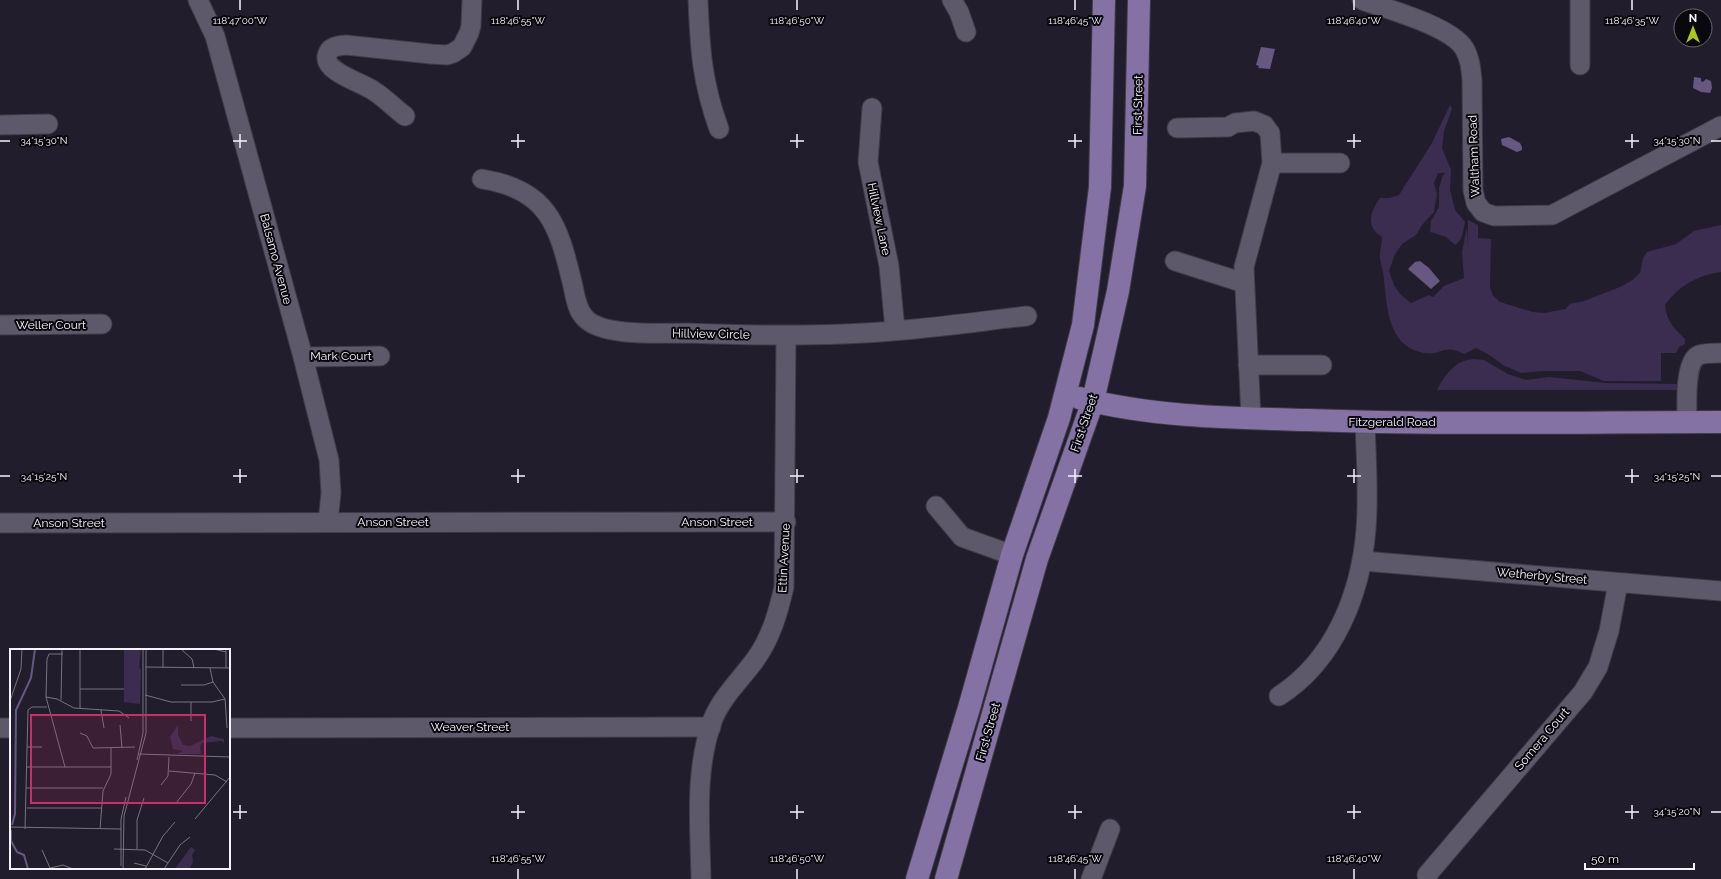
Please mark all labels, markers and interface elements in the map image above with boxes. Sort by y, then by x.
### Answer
north arrow [1673,8,1713,48]
text: N [1689,12,1697,25]
text: 118°47'00"W [213,15,268,26]
text: 118°46'55"W [491,15,545,26]
text: 118°46'50"W [770,15,825,26]
text: 118°46'45"W [1048,15,1102,26]
text: 118°46'40"W [1327,15,1381,26]
text: 118°46'35"W [1605,15,1659,26]
street label: First Street [1130,75,1146,135]
street label: Waltham Road [1466,115,1482,197]
text: 34°15'30"N [20,135,68,146]
text: 34°15'30"N [1653,135,1701,146]
street label: Hillview Lane [864,181,894,257]
street label: Balsamo Avenue [257,212,295,306]
street label: Weller Court [16,318,86,332]
street label: Hillview Circle [672,326,750,342]
street label: Mark Court [310,349,372,363]
street label: First Street [1068,392,1100,454]
street label: Fitzgerald Road [1348,415,1436,429]
text: 34°15'25"N [21,471,67,482]
text: 34°15'25"N [1654,471,1700,482]
street label: Anson Street [357,515,429,529]
street label: Anson Street [681,515,753,529]
street label: Anson Street [33,516,105,530]
street label: Ettin Avenue [775,523,793,593]
street label: Wetherby Street [1496,565,1588,587]
inset map [10,649,230,869]
street label: First Street [973,701,1003,763]
street label: Somera Court [1512,705,1572,773]
street label: Weaver Street [431,720,509,734]
text: 34°15'20"N [1654,806,1700,817]
scale bar [1585,845,1694,871]
text: 50 m [1591,852,1619,866]
text: 118°46'55"W [491,853,545,864]
text: 118°46'50"W [770,853,825,864]
text: 118°46'45"W [1048,853,1102,864]
text: 118°46'40"W [1327,853,1381,864]

